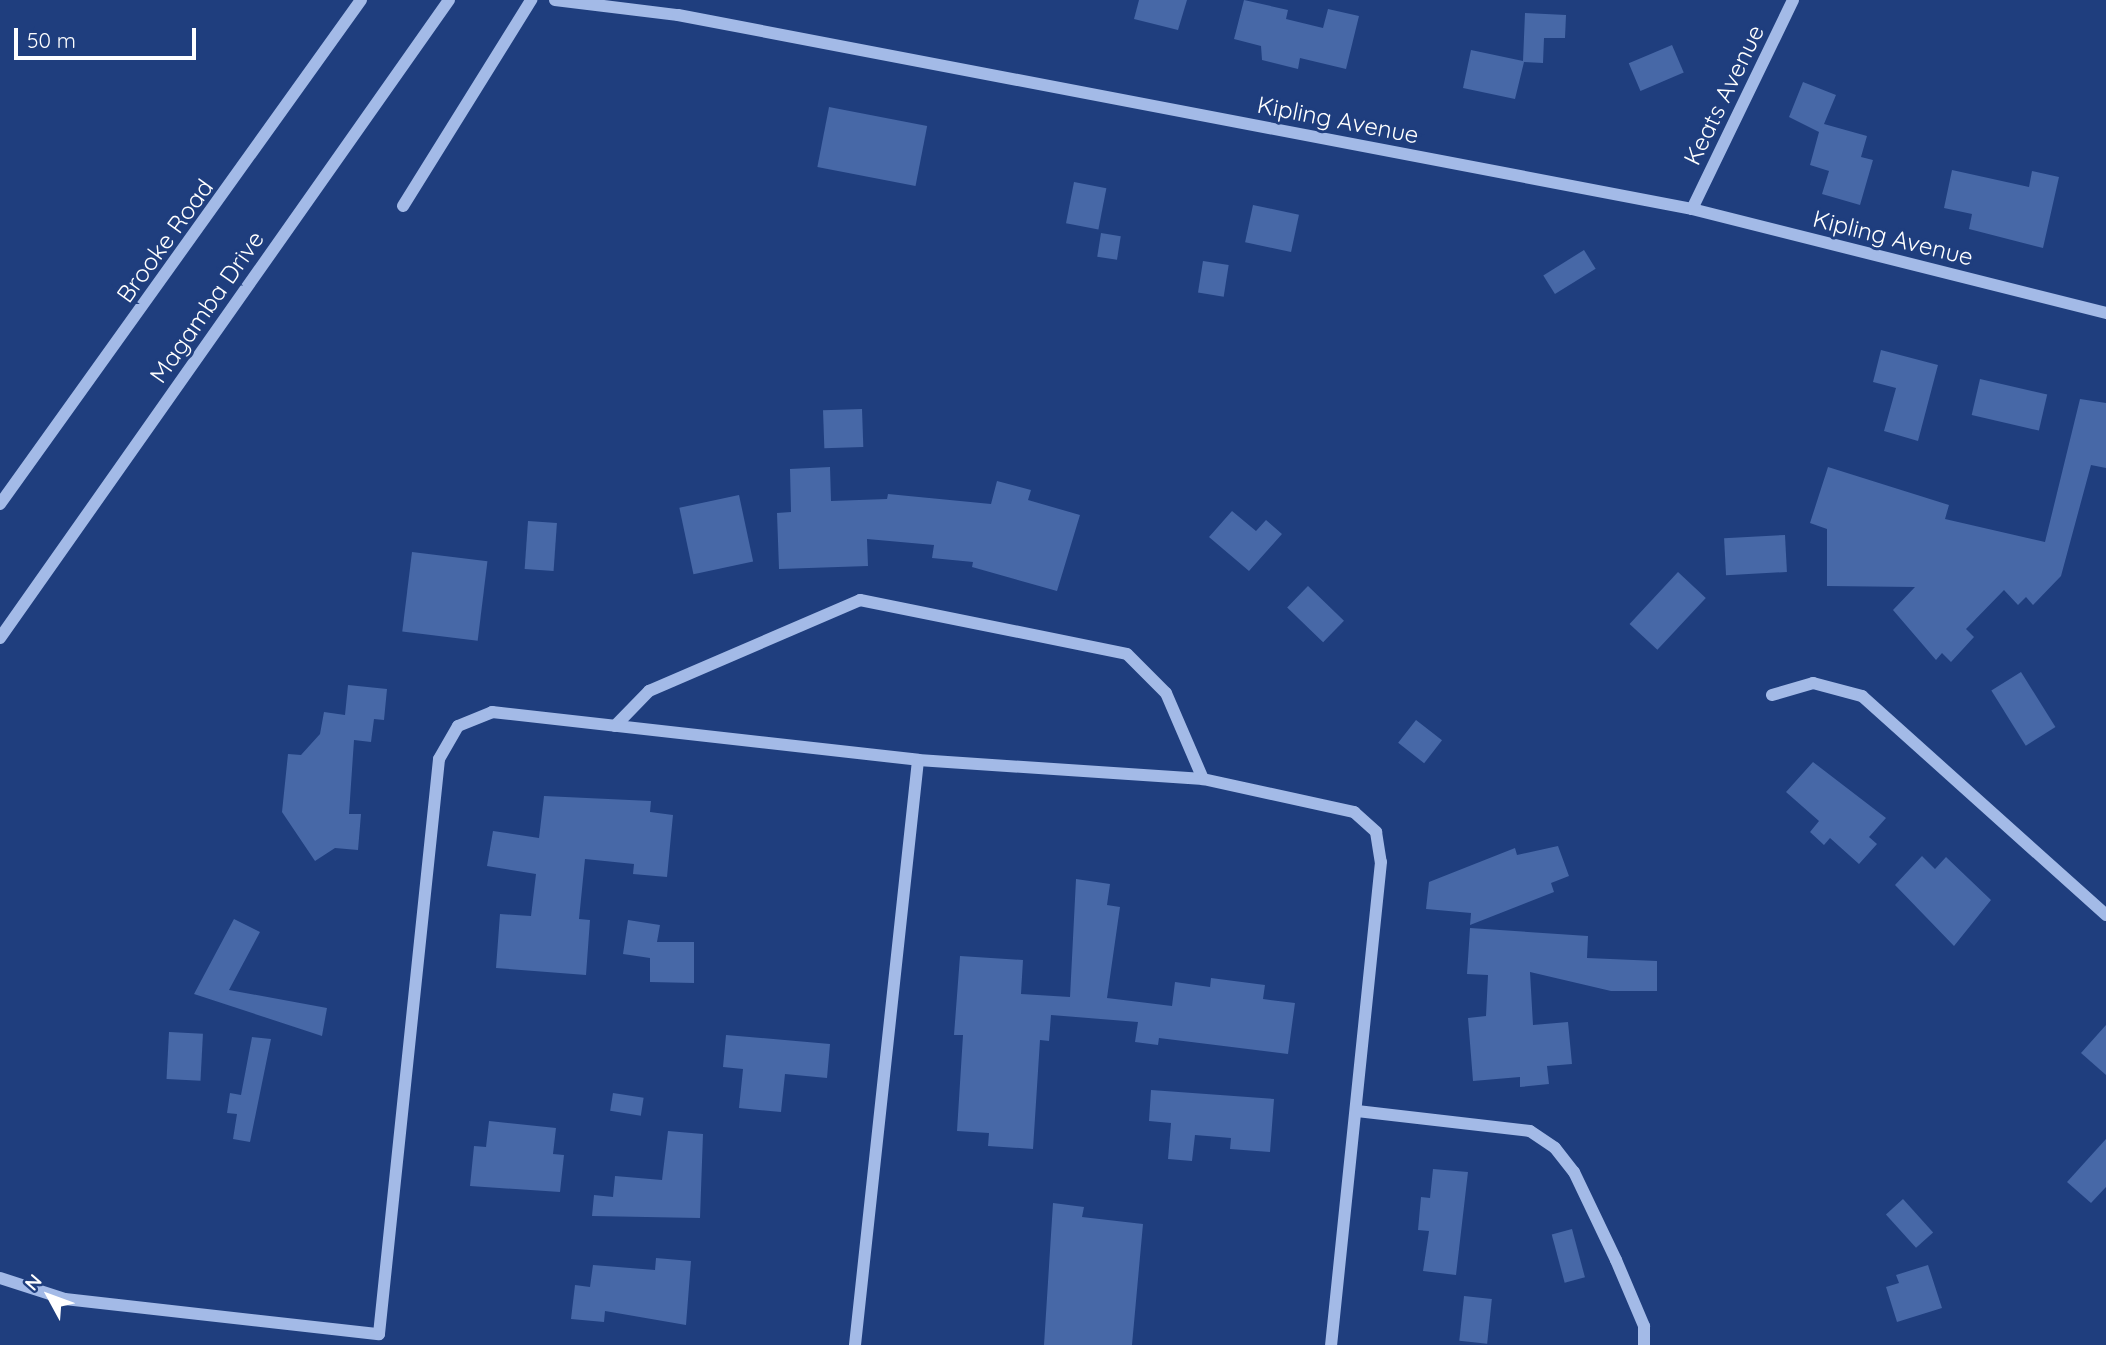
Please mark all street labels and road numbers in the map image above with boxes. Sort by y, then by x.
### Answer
street label: Keats Avenue [1678,20,1770,170]
street label: Kipling Avenue [1255,90,1421,150]
street label: Brooke Road [111,174,219,308]
street label: Kipling Avenue [1810,204,1976,272]
street label: Magamba Drive [144,225,270,389]

